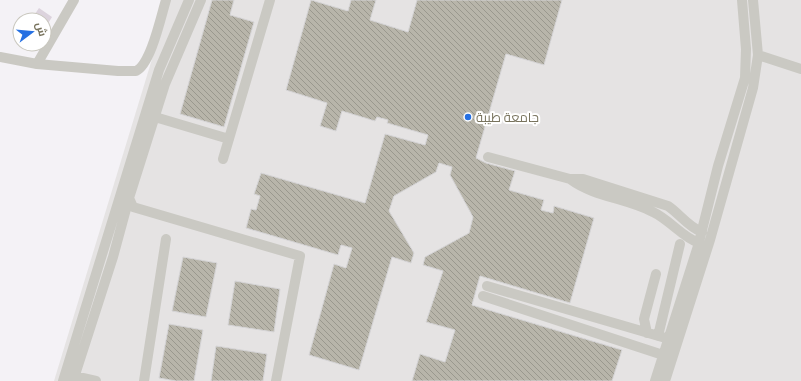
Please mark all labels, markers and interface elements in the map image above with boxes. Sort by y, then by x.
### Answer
north arrow [12,12,52,52]
text: ش [33,21,50,38]
place label: جامعة طيبة [476,109,539,125]
marker: جامعة طيبة [463,112,473,122]

